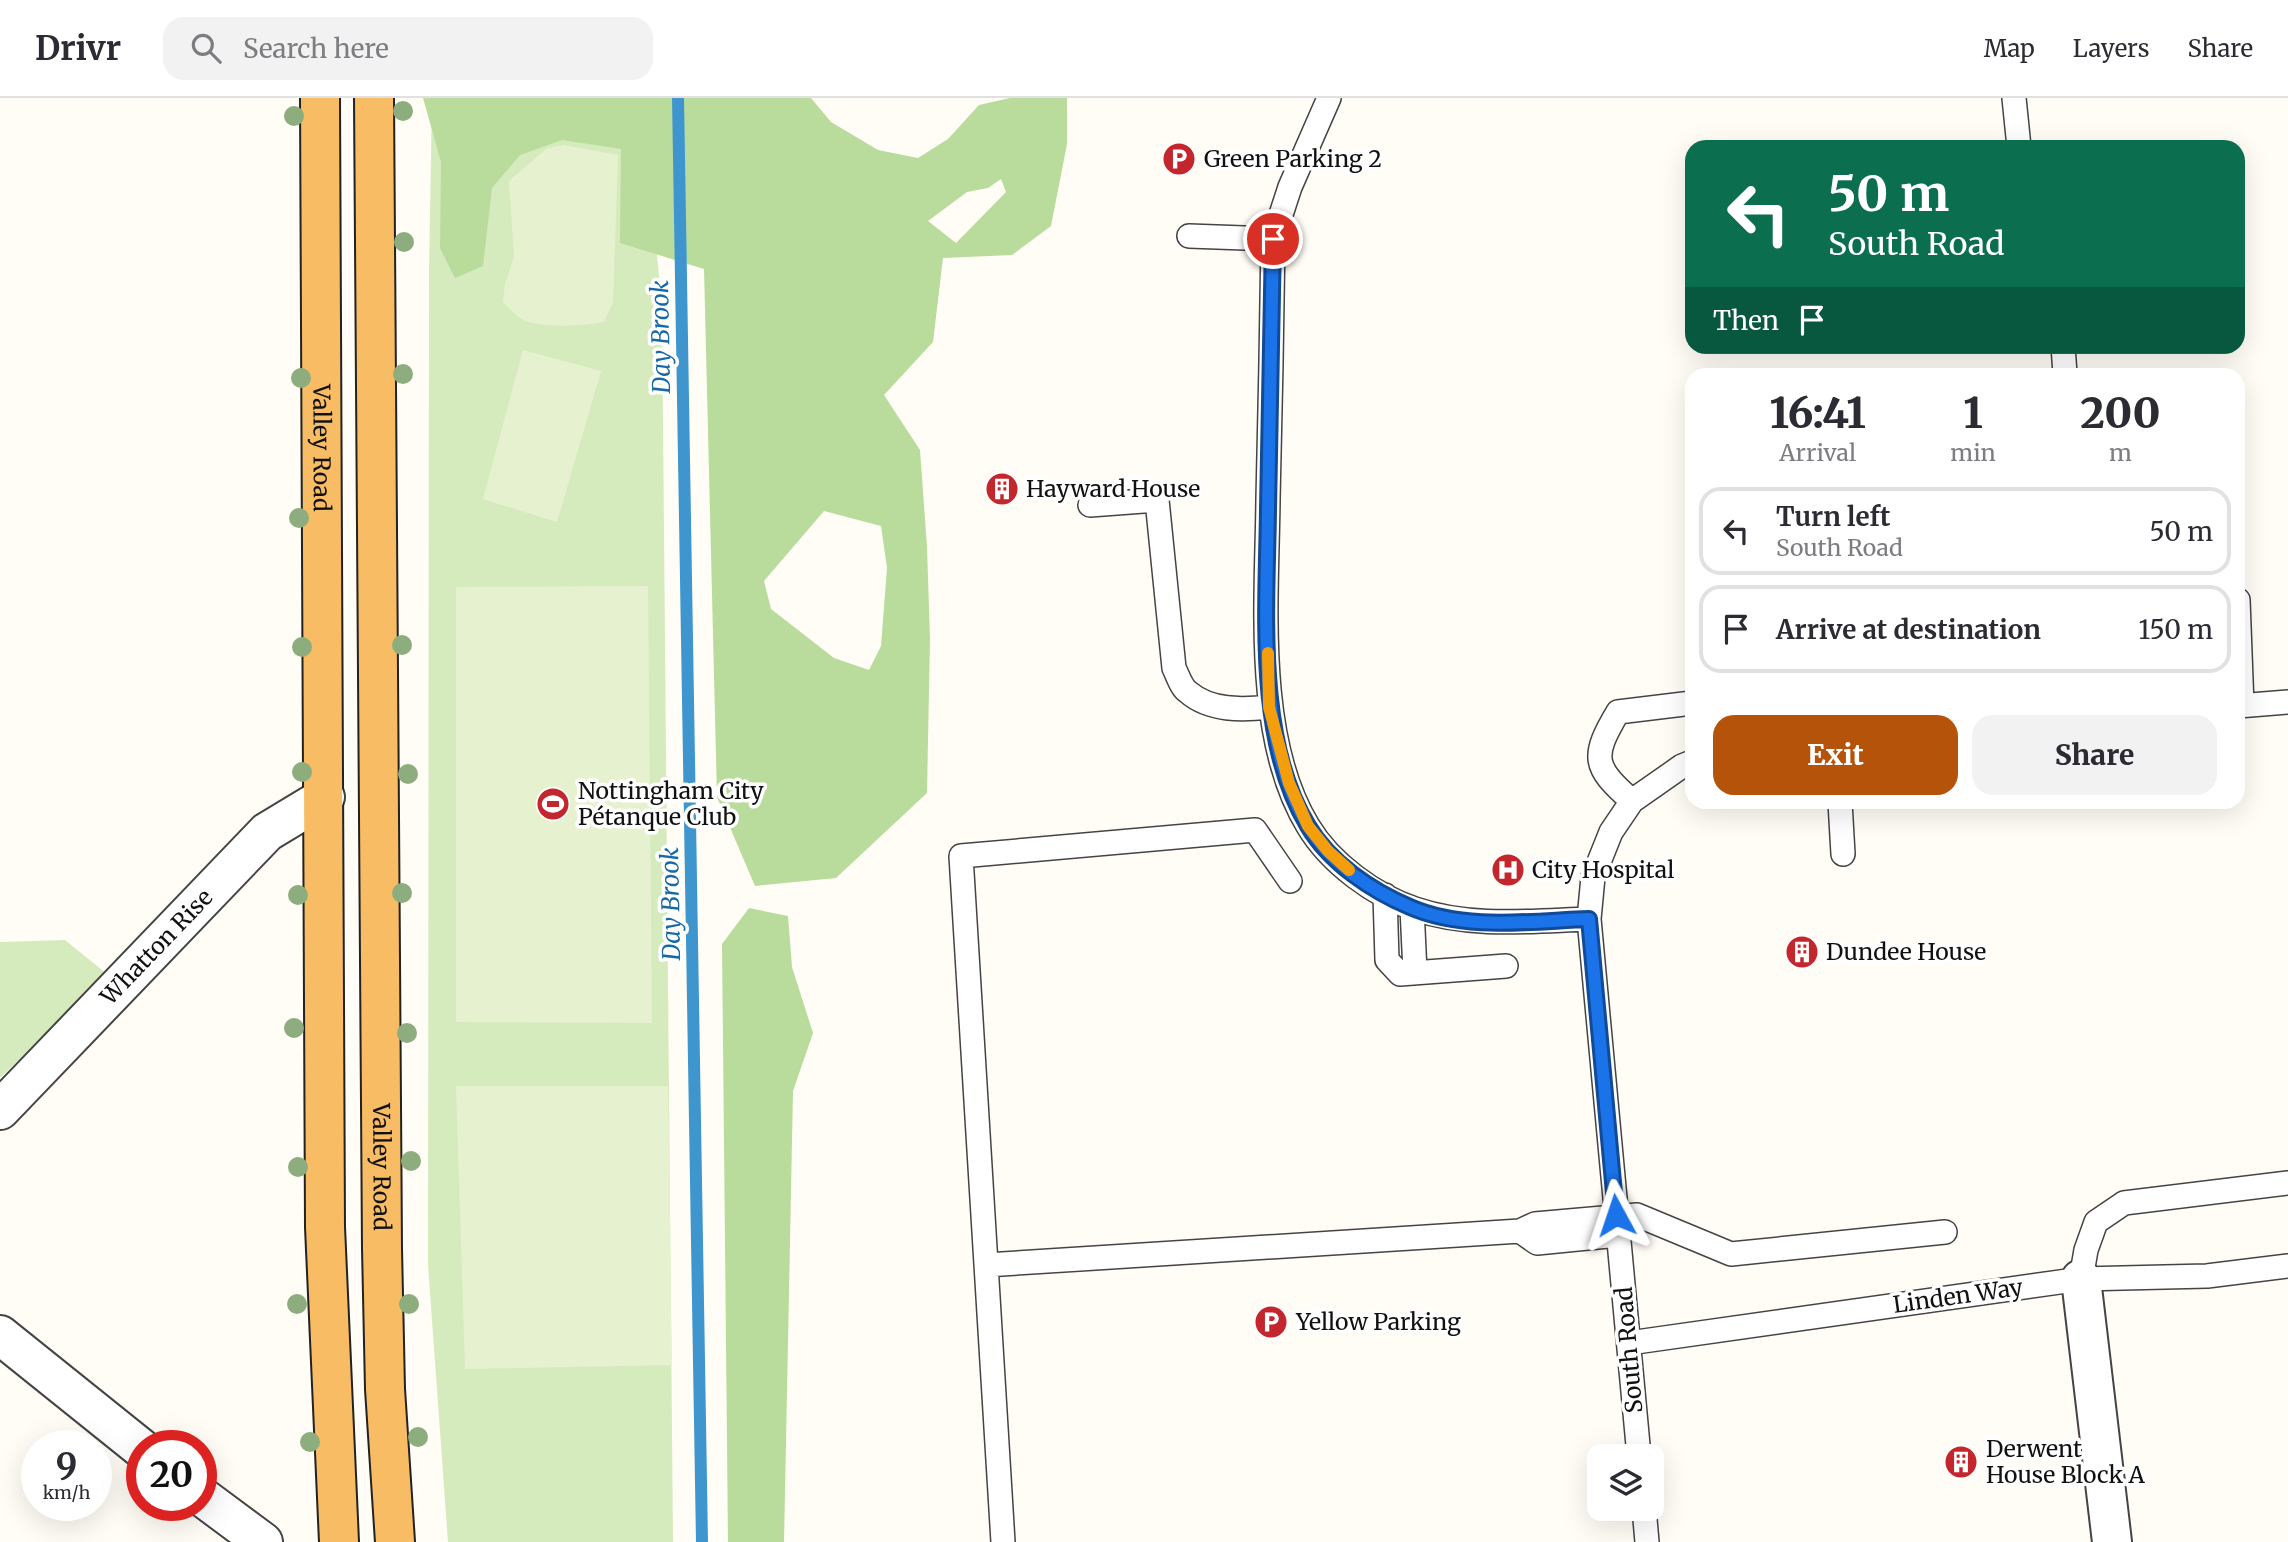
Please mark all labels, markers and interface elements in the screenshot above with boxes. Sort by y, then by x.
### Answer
search box [163,17,653,80]
text: Drivr [35,28,121,69]
icon: search [187,29,225,67]
text: Search here [243,32,389,65]
text: Map [1984,33,2035,64]
text: Layers [2073,33,2149,64]
text: Share [2187,33,2253,64]
parking icon: Green Parking 2 [1160,140,1198,178]
place label: Green Parking 2 [1204,144,1382,173]
text: 50 m [1828,163,1949,224]
icon: left [1713,168,1804,259]
pin [1243,209,1303,269]
icon: arrive [1254,220,1292,258]
text: South Road [1828,224,2004,264]
water label: Day Brook [644,280,677,395]
icon: arrive [1793,301,1831,339]
text: Then [1713,304,1779,337]
street label: Valley Road [307,383,337,512]
text: 16:41 [1769,387,1866,439]
text: 1 [1963,387,1983,439]
text: 200 [2080,387,2161,439]
text: Arrival [1779,438,1856,467]
text: min [1950,438,1996,467]
text: m [2109,438,2132,467]
building icon: Hayward House [983,470,1021,508]
place label: Hayward House [1026,474,1200,503]
text: Turn left [1776,500,1890,533]
icon: left [1717,512,1755,550]
text: 50 m [2149,515,2213,548]
text: South Road [1776,533,1903,562]
icon: arrive [1717,610,1755,648]
text: Arrive at destination [1776,613,2041,646]
text: 150 m [2139,613,2213,646]
button: Exit [1713,715,1958,795]
button: Share [1972,715,2217,795]
place label: Nottingham City Pétanque Club [578,776,764,831]
sports icon: Nottingham City Pétanque Club [534,785,572,823]
water label: Day Brook [654,847,687,962]
hospital icon: City Hospital [1489,851,1527,889]
place label: City Hospital [1532,855,1674,884]
street label: Whatton Rise [93,883,218,1011]
building icon: Dundee House [1783,933,1821,971]
place label: Dundee House [1826,937,1986,966]
street label: Valley Road [367,1102,397,1231]
position arrow [1579,1178,1653,1252]
street label: Linden Way [1891,1272,2025,1319]
street label: South Road [1609,1285,1648,1414]
parking icon: Yellow Parking [1252,1303,1290,1341]
place label: Yellow Parking [1295,1307,1461,1336]
speed limit sign: 20 [126,1430,217,1521]
place label: Derwent House Block A [1986,1434,2145,1489]
building icon: Derwent House Block A [1942,1443,1980,1481]
text: 9 [56,1444,77,1488]
map controls [1587,1444,1664,1521]
button: layers [1587,1444,1664,1521]
text: km/h [43,1481,90,1504]

